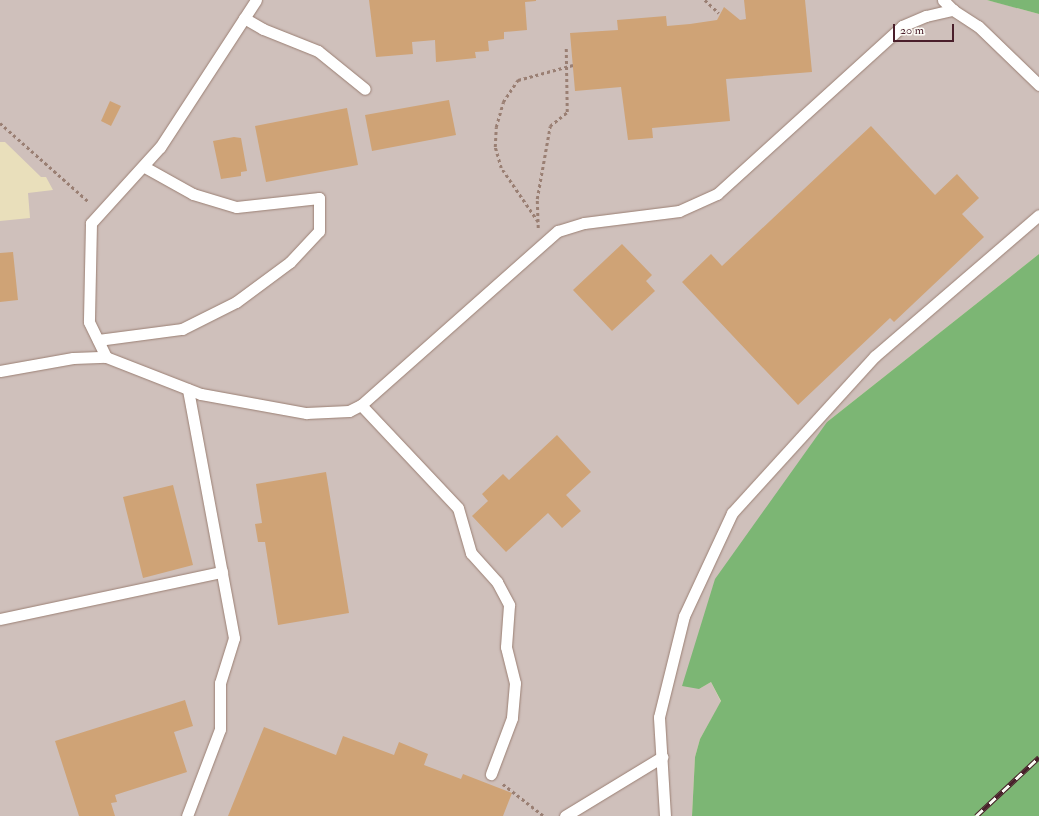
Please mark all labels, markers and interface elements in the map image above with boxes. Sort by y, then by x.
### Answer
scale bar [895,16,956,42]
text: 20 m [900,23,924,38]

